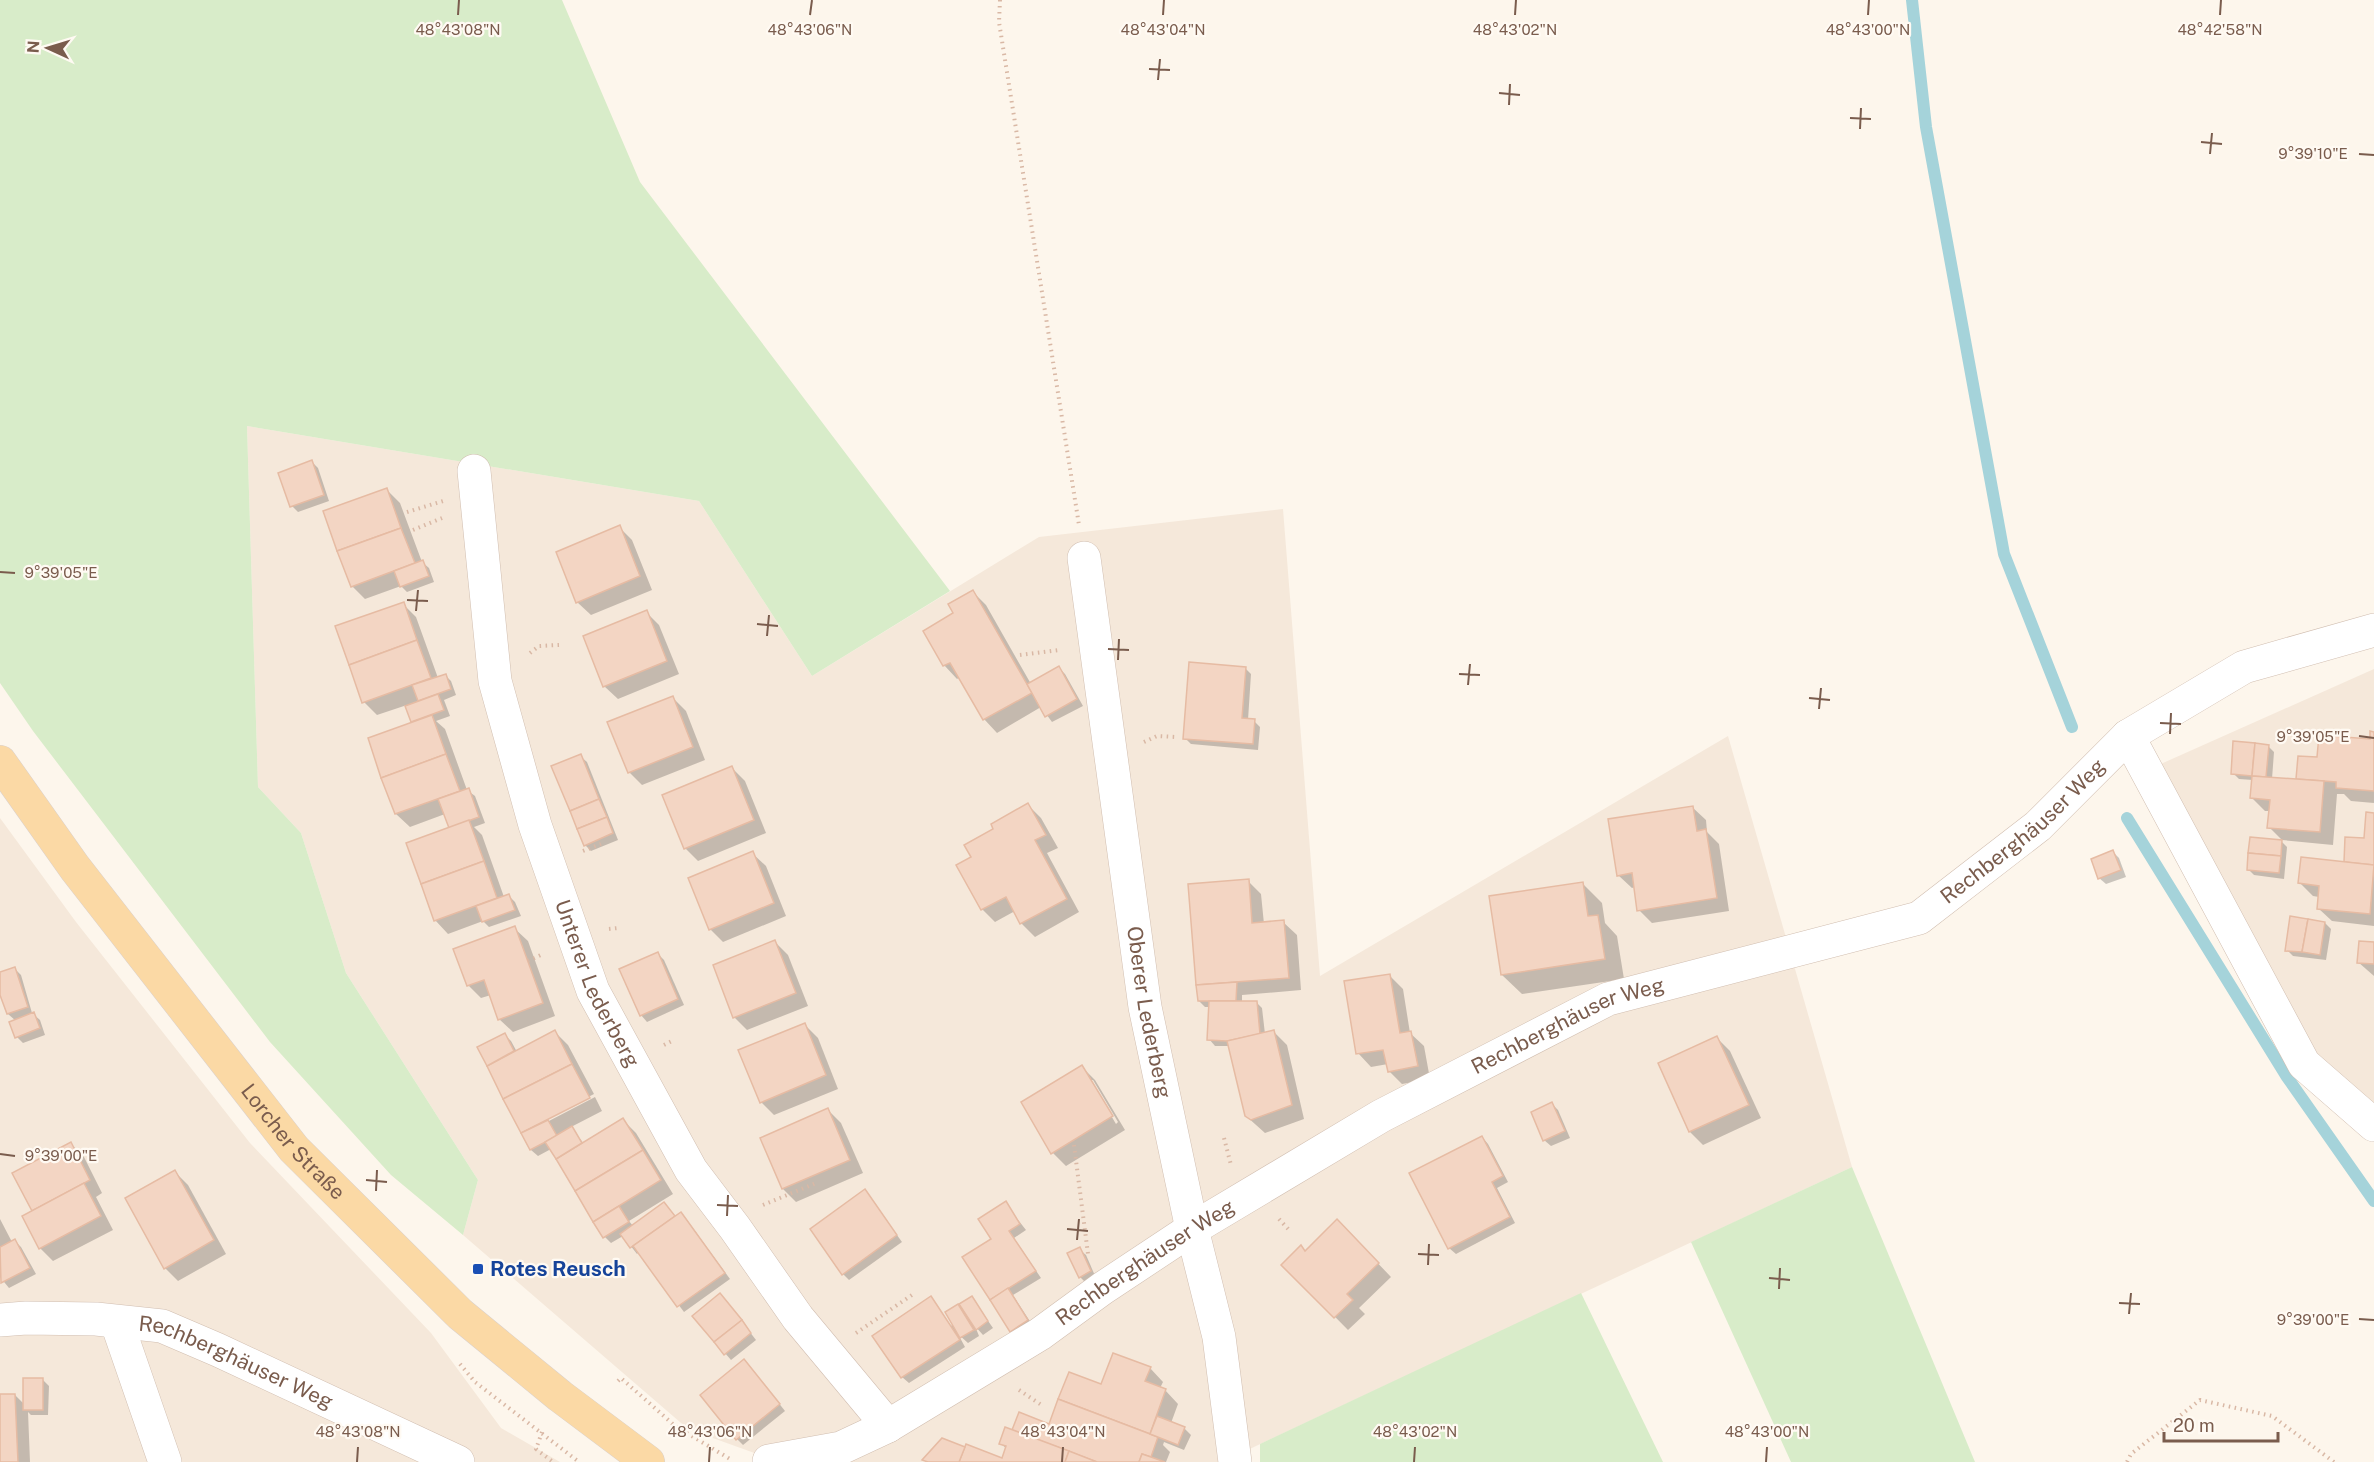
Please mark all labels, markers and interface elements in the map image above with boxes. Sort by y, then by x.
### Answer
north arrow [18,18,78,78]
text: 48°43'08"N [415,21,501,38]
text: 48°43'06"N [768,21,852,38]
text: 48°43'04"N [1121,21,1205,38]
text: 48°43'02"N [1473,21,1557,38]
text: 48°43'00"N [1826,21,1910,38]
text: 48°42'58"N [2177,21,2263,38]
text: N [24,40,43,54]
text: 9°39'10"E [2278,145,2348,162]
text: 9°39'05"E [24,564,98,581]
text: 9°39'05"E [2276,728,2350,745]
street label: Rechberghäuser Weg [1935,753,2110,909]
street label: Unterer Lederberg [550,896,645,1072]
street label: Oberer Lederberg [1122,925,1177,1101]
street label: Rechberghäuser Weg [1467,972,1667,1079]
street label: Lorcher Straße [236,1079,351,1205]
text: 9°39'00"E [25,1147,97,1164]
street label: Rechberghäuser Weg [1050,1194,1239,1331]
place label: Rotes Reusch [490,1256,626,1281]
marker: Rotes Reusch [471,1262,485,1276]
street label: Rechberghäuser Weg [137,1311,337,1414]
text: 9°39'00"E [2277,1311,2349,1328]
scale bar [2164,1405,2278,1443]
text: 20 m [2173,1415,2215,1436]
text: 48°43'08"N [315,1423,401,1440]
text: 48°43'06"N [668,1423,752,1440]
text: 48°43'04"N [1021,1423,1105,1440]
text: 48°43'02"N [1373,1423,1457,1440]
text: 48°43'00"N [1725,1423,1809,1440]

